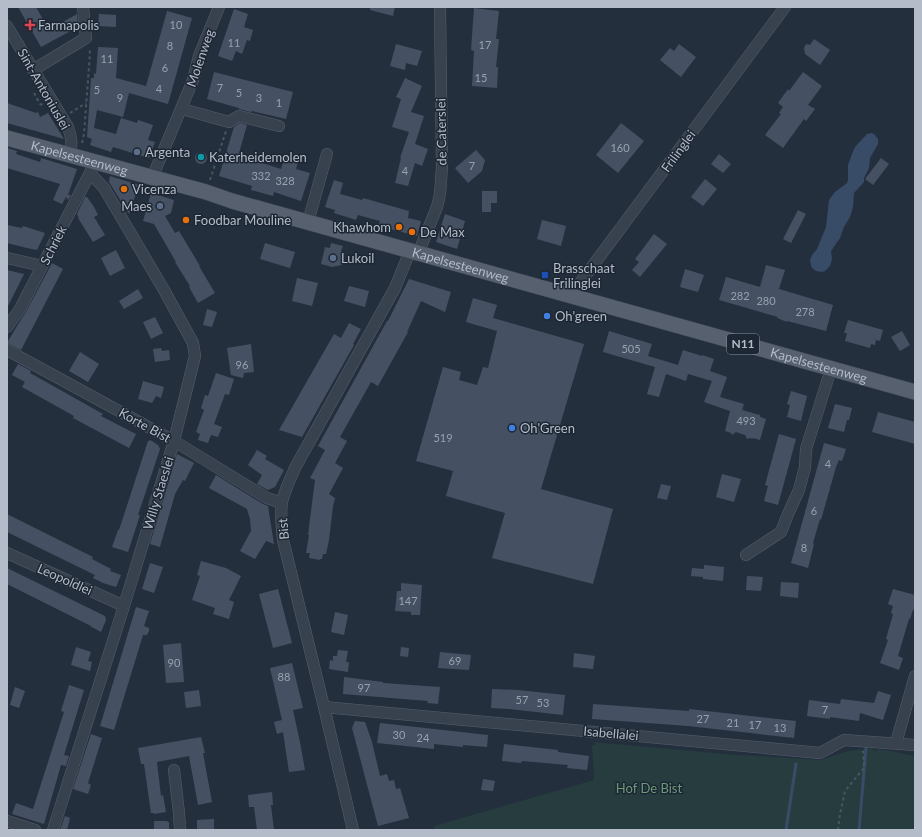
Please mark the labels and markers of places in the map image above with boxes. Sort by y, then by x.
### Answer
place label: Farmapolis [38,17,100,33]
marker: Farmapolis [25,20,35,30]
place label: Argenta [145,144,190,160]
marker: Argenta [132,147,142,157]
place label: Katerheidemolen [209,149,307,165]
marker: Katerheidemolen [196,152,206,162]
place label: Vicenza [132,181,176,197]
marker: Vicenza [119,184,129,194]
place label: Maes [121,198,152,214]
marker: Maes [155,201,165,211]
place label: Foodbar Mouline [194,212,291,228]
marker: Foodbar Mouline [181,215,191,225]
place label: Khawhom [333,219,391,235]
marker: Khawhom [394,222,404,232]
place label: De Max [420,224,465,240]
marker: De Max [407,227,417,237]
place label: Lukoil [341,250,374,266]
marker: Lukoil [328,253,338,263]
place label: Brasschaat Frilinglei [553,260,615,291]
marker: Brasschaat Frilinglei [540,270,550,280]
place label: Oh'green [555,308,607,324]
marker: Oh'green [542,311,552,321]
place label: Oh'Green [520,420,575,436]
marker: Oh'Green [507,423,517,433]

